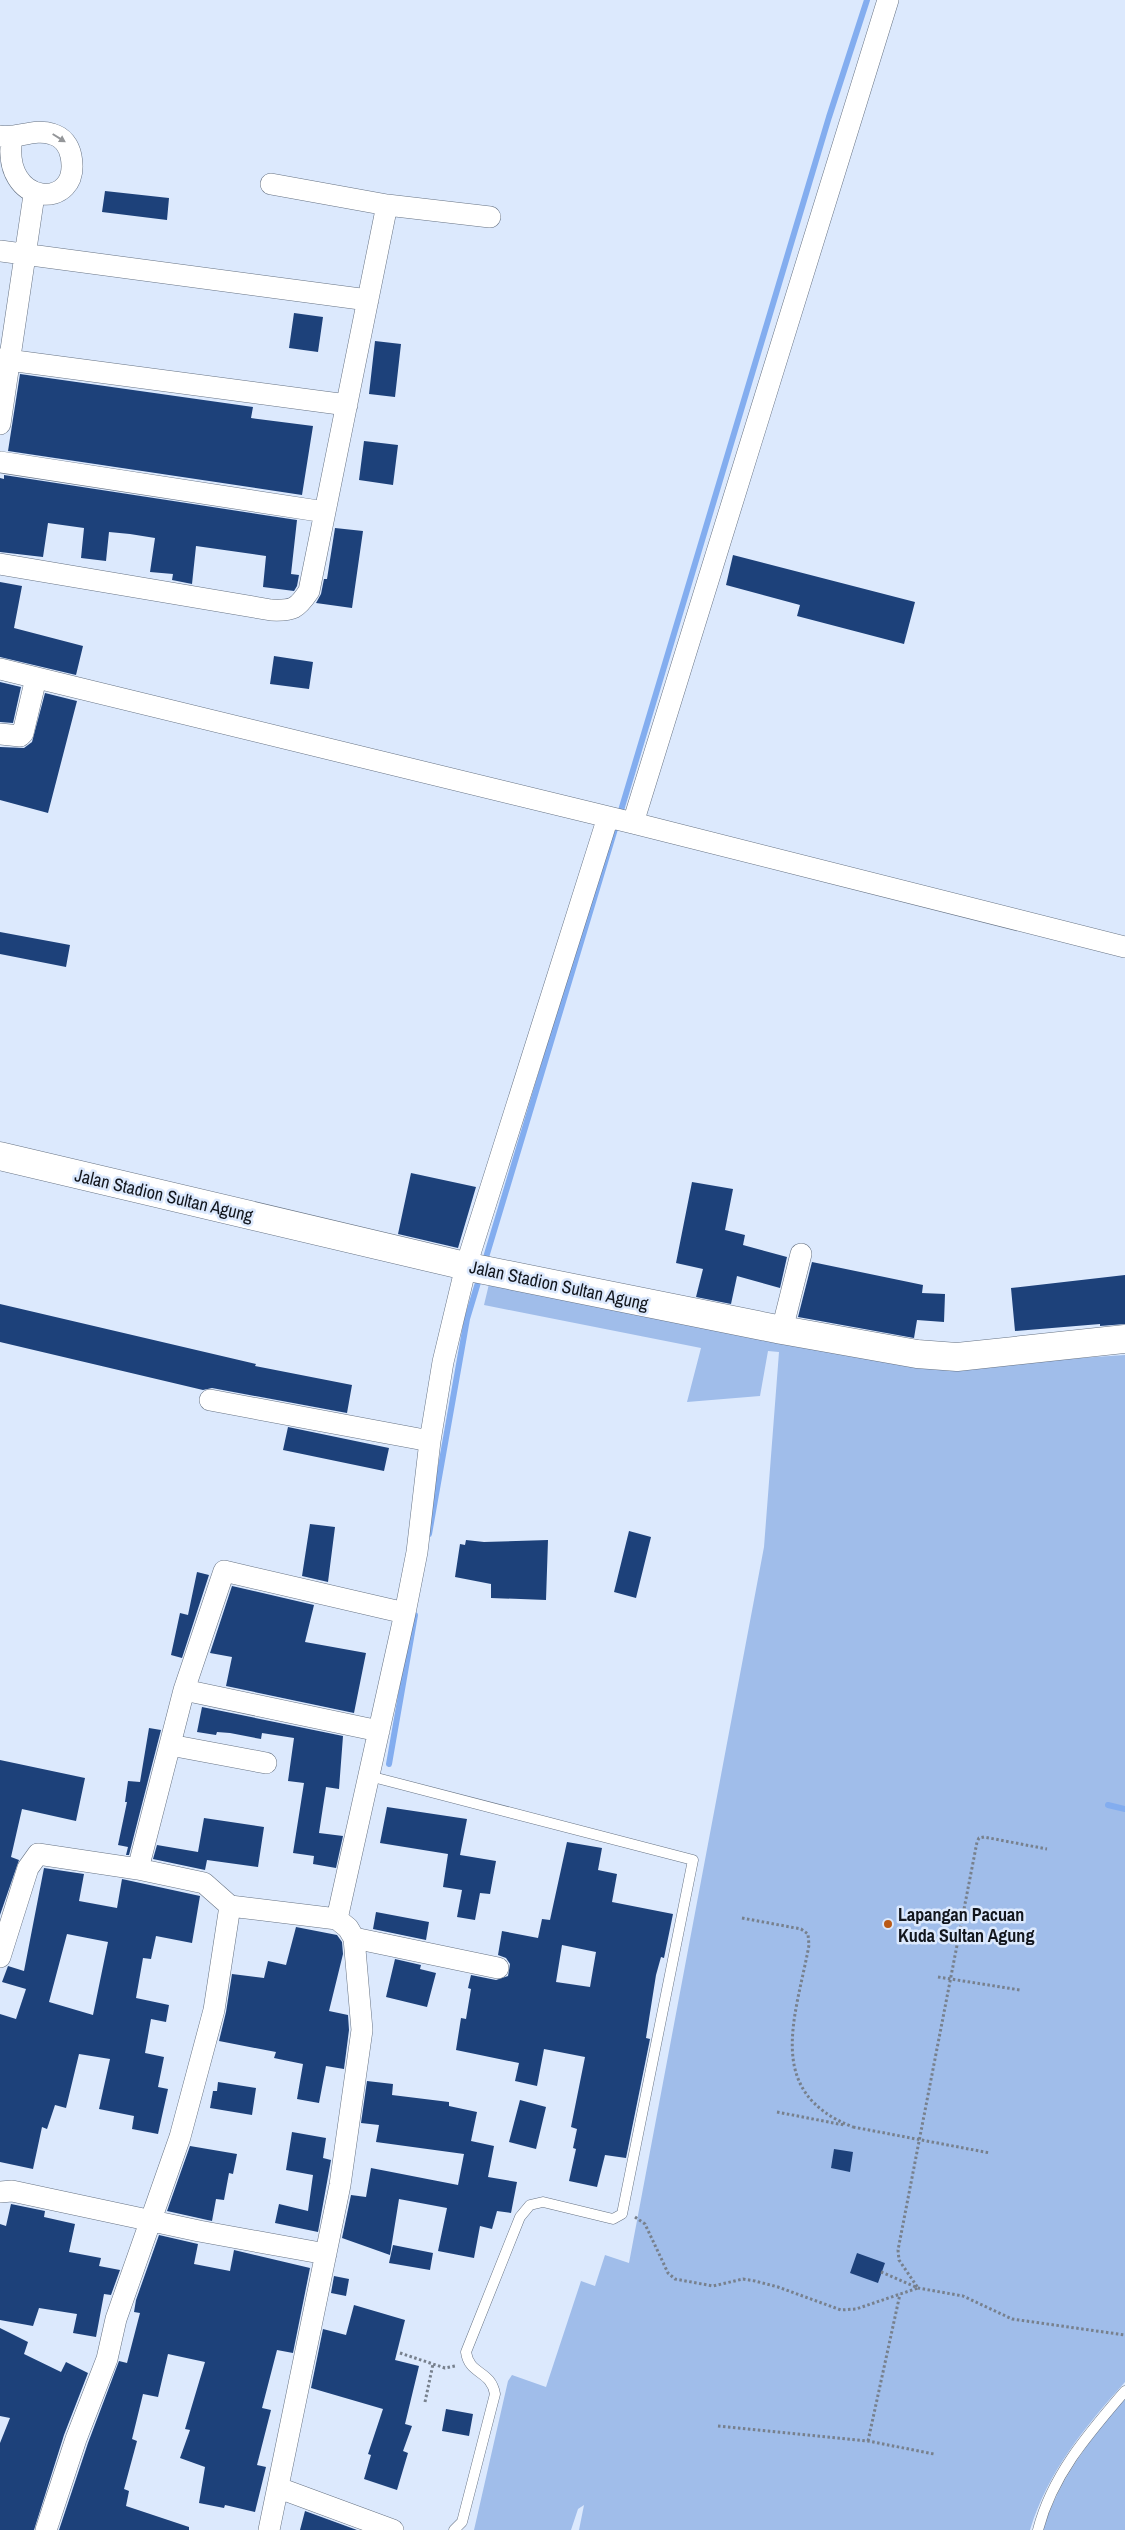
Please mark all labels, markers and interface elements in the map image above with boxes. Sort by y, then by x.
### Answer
one-way arrow [52,134,65,143]
street label: Jalan Stadion Sultan Agung [72,1162,256,1228]
street label: Jalan Stadion Sultan Agung [467,1254,651,1316]
place label: Lapangan Pacuan Kuda Sultan Agung [898,1902,1034,1948]
marker: Lapangan Pacuan Kuda Sultan Agung [882,1918,894,1930]

